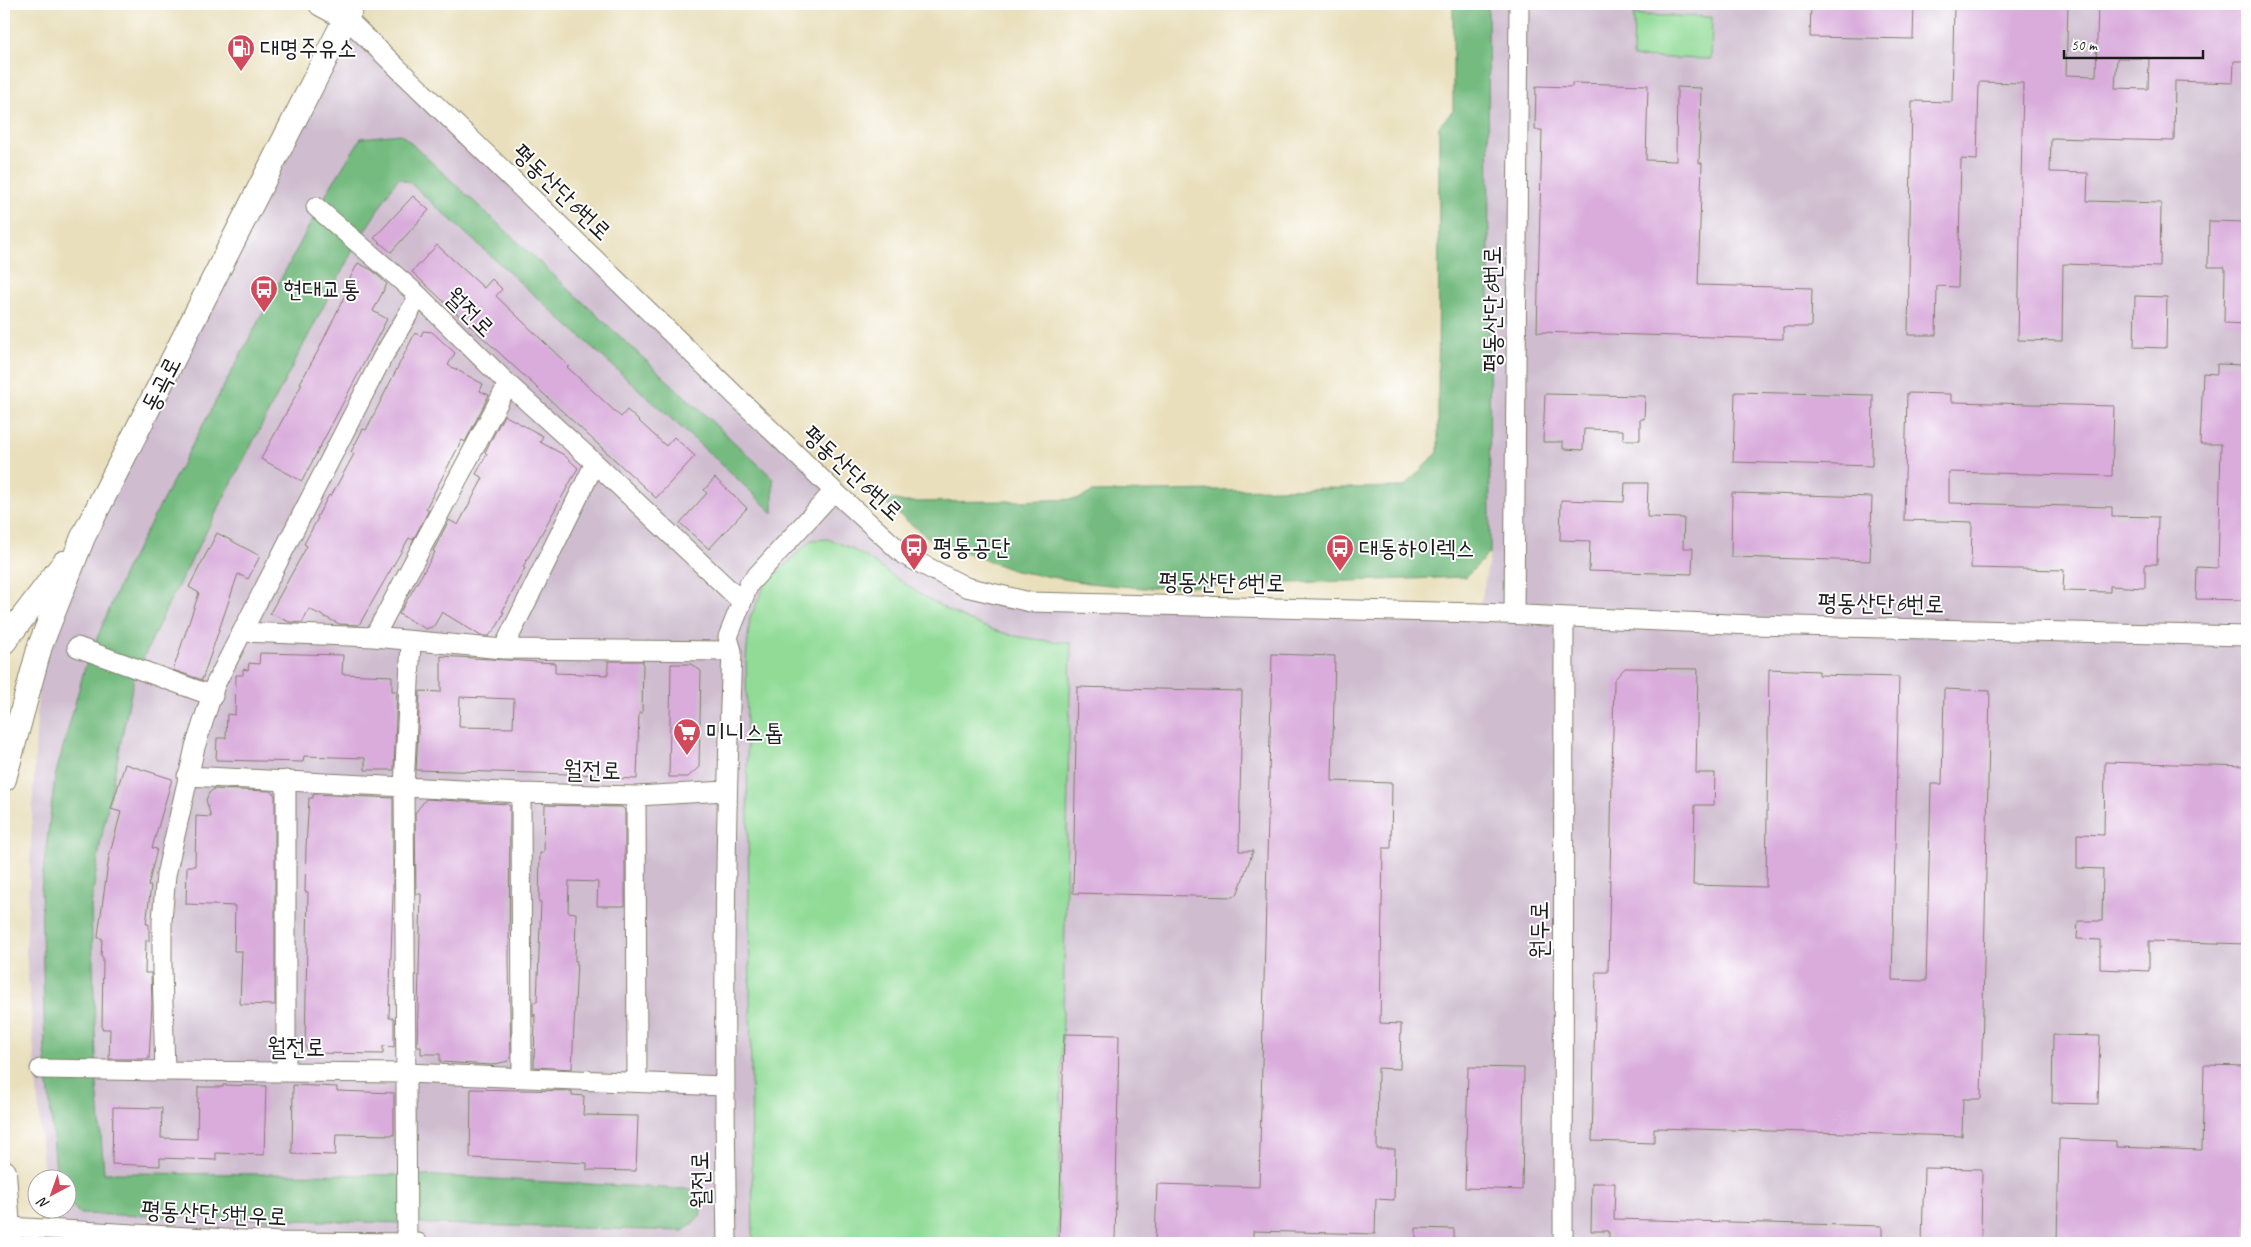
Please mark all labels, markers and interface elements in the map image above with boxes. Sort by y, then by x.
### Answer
scale bar [2064,28,2202,60]
fuel station icon: 대명주유소 [226,33,256,72]
place label: 대명주유소 [260,33,357,63]
text: 50 m [2071,36,2098,55]
street label: 평동산단6번로 [506,137,618,247]
street label: 평동산단6번로 [1477,246,1507,372]
bus stop icon: 현대교통 [249,274,279,313]
place label: 현대교통 [283,274,360,304]
street label: 월전로 [439,281,501,343]
street label: 동곡로 [134,351,188,417]
street label: 평동산단6번로 [796,419,910,527]
bus stop icon: 평동공단 [899,532,929,571]
place label: 평동공단 [933,532,1010,562]
bus stop icon: 대동하이렉스 [1325,533,1355,572]
place label: 대동하이렉스 [1359,533,1475,563]
street label: 평동산단6번로 [1158,566,1286,598]
street label: 평동산단6번로 [1817,587,1945,619]
supermarket icon: 미니스톱 [672,717,702,756]
place label: 미니스톱 [706,717,783,747]
street label: 월전로 [563,754,621,786]
street label: 원두로 [1524,901,1554,959]
street label: 월전로 [267,1032,325,1062]
street label: 월전로 [684,1151,716,1209]
north arrow [28,1170,78,1220]
text: N [33,1193,53,1213]
street label: 평동산단5번우로 [140,1194,288,1232]

